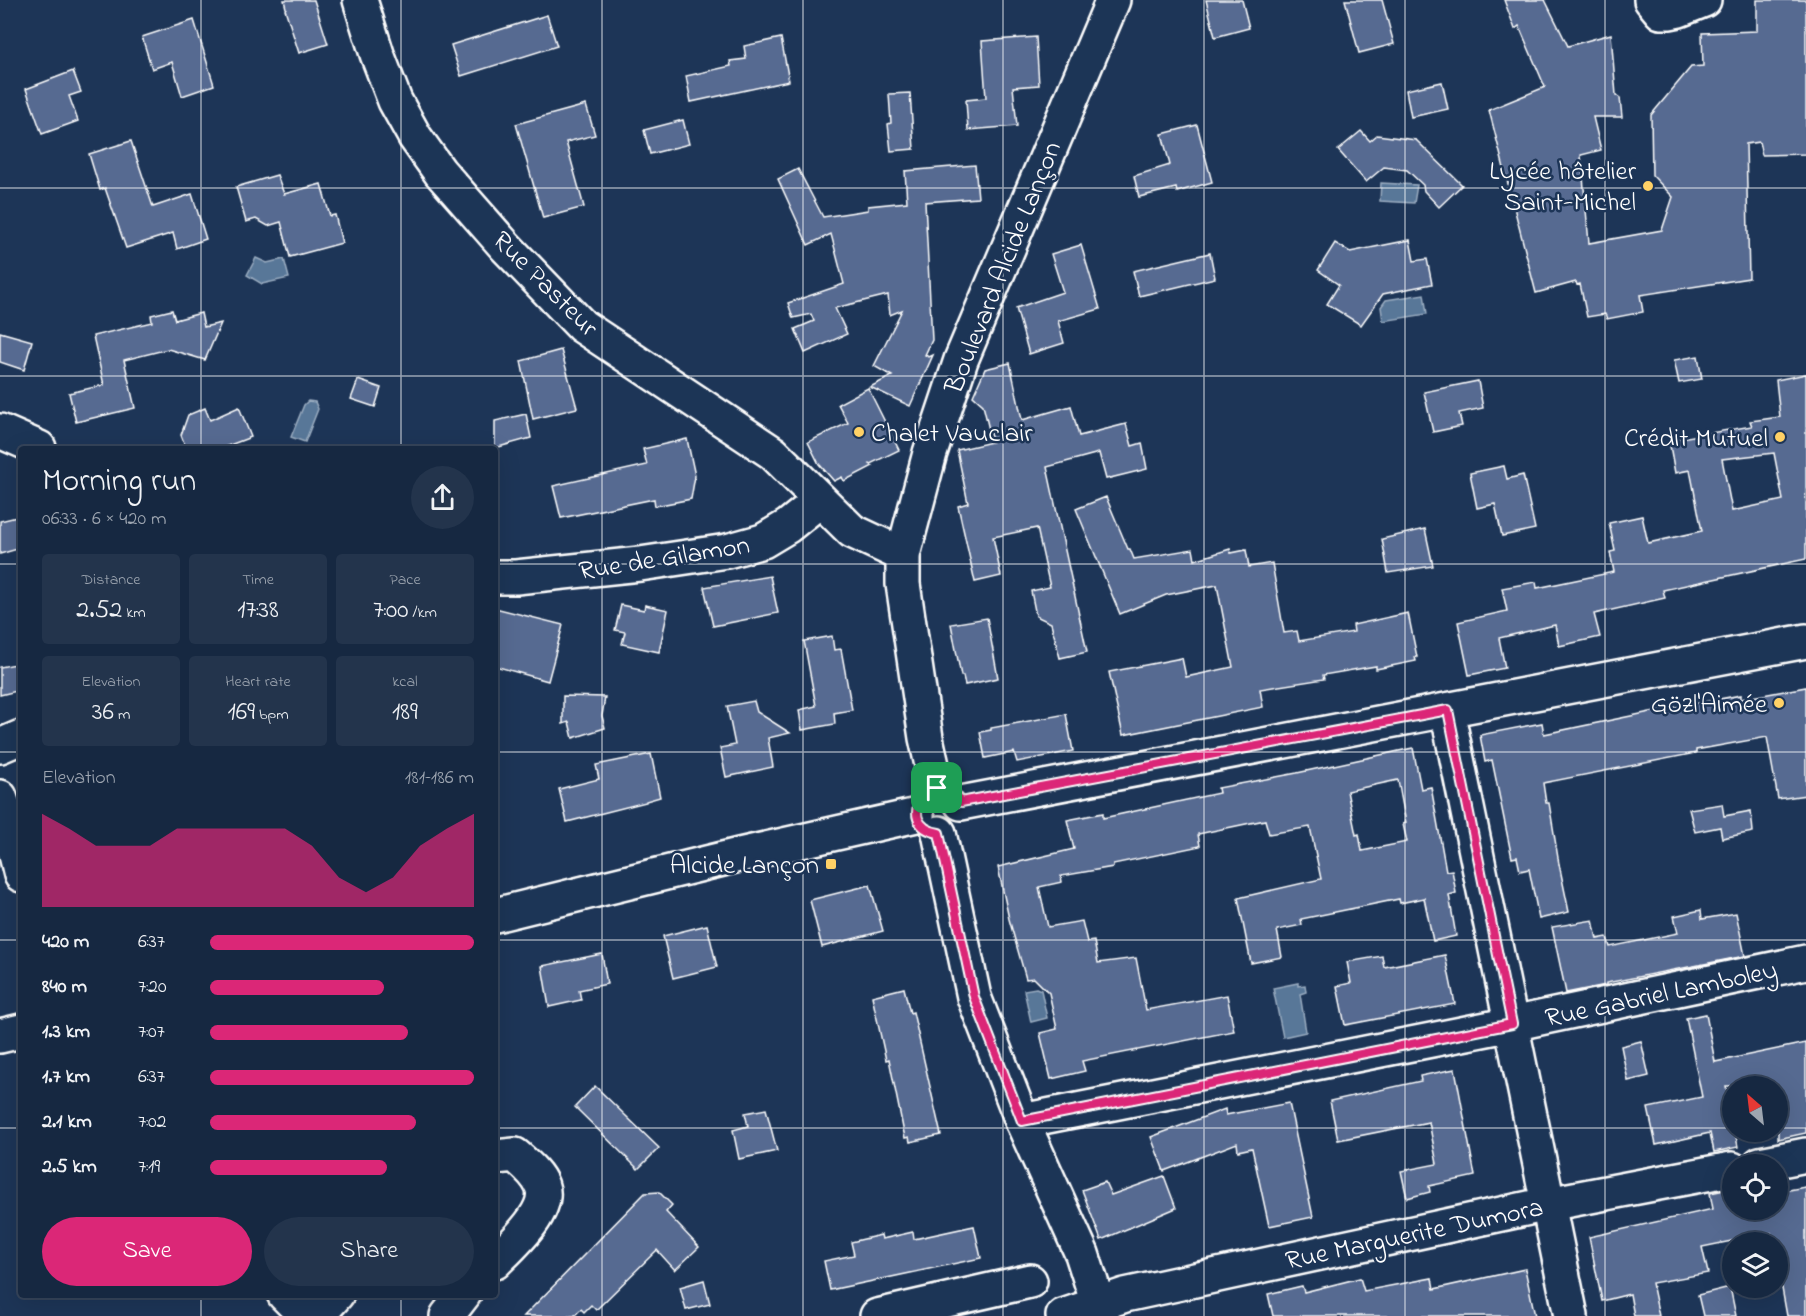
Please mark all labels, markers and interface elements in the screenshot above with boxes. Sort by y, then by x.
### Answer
street label: Boulevard Alcide Lançon [936,136,1073,401]
place label: Lycée hôtelier Saint-Michel [1489,153,1637,223]
marker: Lycée hôtelier Saint-Michel [1641,179,1655,193]
street label: Rue Pasteur [482,223,607,347]
place label: Chalet Vauclair [871,415,1033,454]
place label: Crédit Mutuel [1624,420,1768,459]
marker: Chalet Vauclair [852,425,866,439]
marker: Crédit Mutuel [1773,430,1787,444]
text: Morning run [42,458,196,506]
button: share [411,466,474,529]
text: 06:33 · 6 × 420 m [42,505,167,534]
street label: Rue de Gilamon [576,527,753,592]
text: Distance [82,568,140,592]
text: Time [242,568,274,592]
text: Pace [389,568,421,592]
text: 2.52 [76,592,122,630]
text: 17:38 [237,592,279,630]
text: 7:00 [373,592,409,630]
text: km [122,601,146,625]
text: /km [409,601,437,625]
text: Elevation [82,670,140,694]
text: Heart rate [225,670,291,694]
text: kcal [392,670,418,694]
place label: Gözl'Aimée [1651,686,1768,725]
text: 36 [92,694,114,732]
text: 169 [227,694,255,732]
text: 189 [392,694,418,732]
marker: Gözl'Aimée [1772,696,1786,710]
text: m [114,703,130,727]
text: bpm [255,703,289,727]
pin [911,762,962,813]
text: Elevation [42,764,116,793]
text: 181–186 m [405,764,474,793]
icon: arrive [920,771,953,804]
place label: Alcide Lançon [670,847,819,886]
marker: Alcide Lançon [824,857,838,871]
text: 420 m [42,928,89,957]
text: 6:37 [138,928,165,957]
street label: Rue Gabriel Lamboley [1542,952,1781,1039]
text: 840 m [42,973,87,1002]
text: 7:20 [138,973,167,1002]
text: 1.3 km [42,1018,90,1047]
text: 7:07 [138,1018,165,1047]
text: 1.7 km [42,1063,90,1092]
text: 6:37 [138,1063,165,1092]
north arrow [1722,1076,1788,1142]
map controls [1722,1076,1788,1298]
text: 2.1 km [42,1108,92,1137]
text: 7:02 [138,1108,167,1137]
text: 2.5 km [42,1153,97,1182]
text: 7:19 [138,1153,160,1182]
button: locate [1722,1154,1788,1220]
street label: Rue Marguerite Dumora [1282,1189,1547,1282]
button: Save [42,1217,252,1286]
button: Share [264,1217,474,1286]
button: layers [1722,1232,1788,1298]

